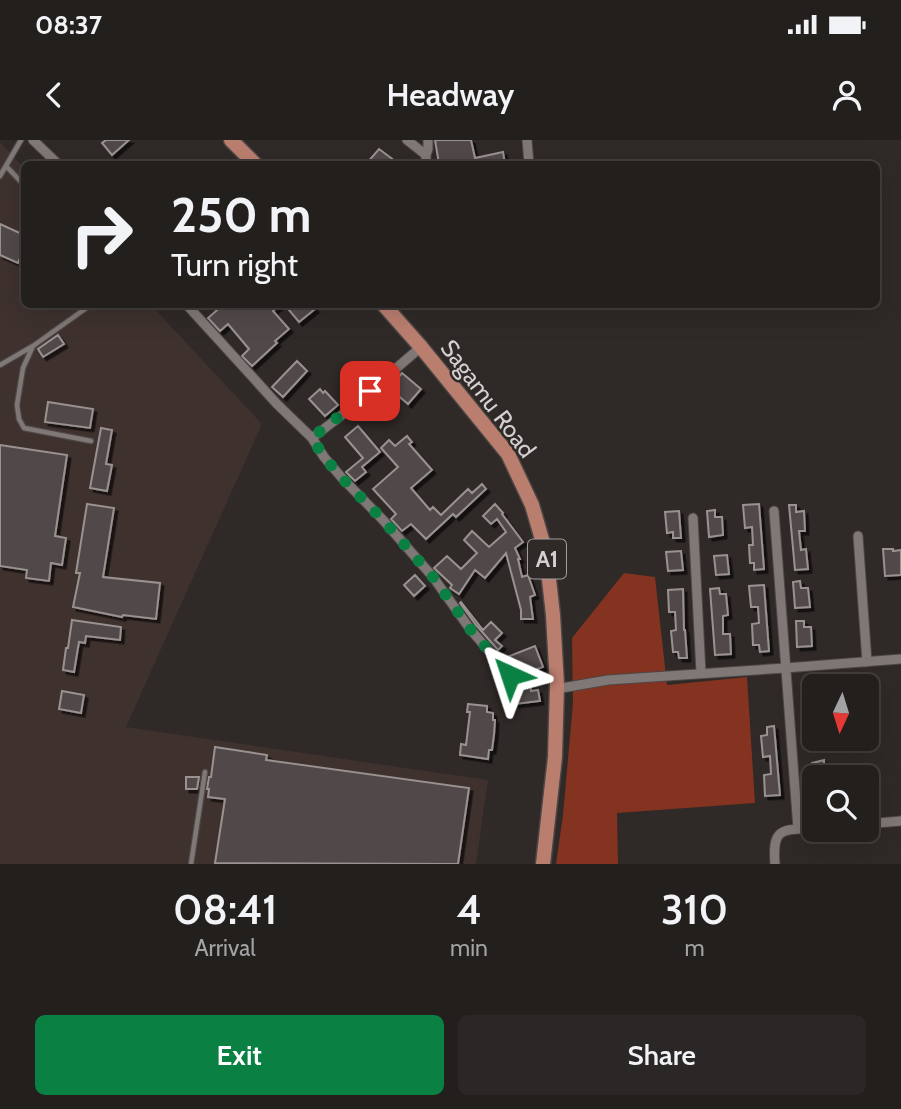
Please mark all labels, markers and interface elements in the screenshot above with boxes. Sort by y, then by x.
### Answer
text: 08:37 [35,9,102,41]
text: Headway [387,75,514,114]
icon: back [35,76,73,114]
icon: person [828,76,866,114]
text: 250 m [171,185,311,244]
icon: right [56,189,147,280]
text: Turn right [171,245,298,284]
street label: Sagamu Road [435,334,542,463]
pin [340,361,400,421]
icon: arrive [351,372,389,410]
road number: A1 [528,540,566,578]
position arrow [473,638,547,712]
north arrow [802,674,878,751]
map controls [802,674,879,842]
button: search [802,765,879,842]
text: 08:41 [173,883,277,935]
text: 4 [456,883,482,935]
text: 310 [661,883,728,935]
text: Arrival [194,934,256,962]
text: min [450,934,488,962]
text: m [684,934,705,962]
button: Exit [35,1015,444,1095]
button: Share [458,1015,866,1095]

